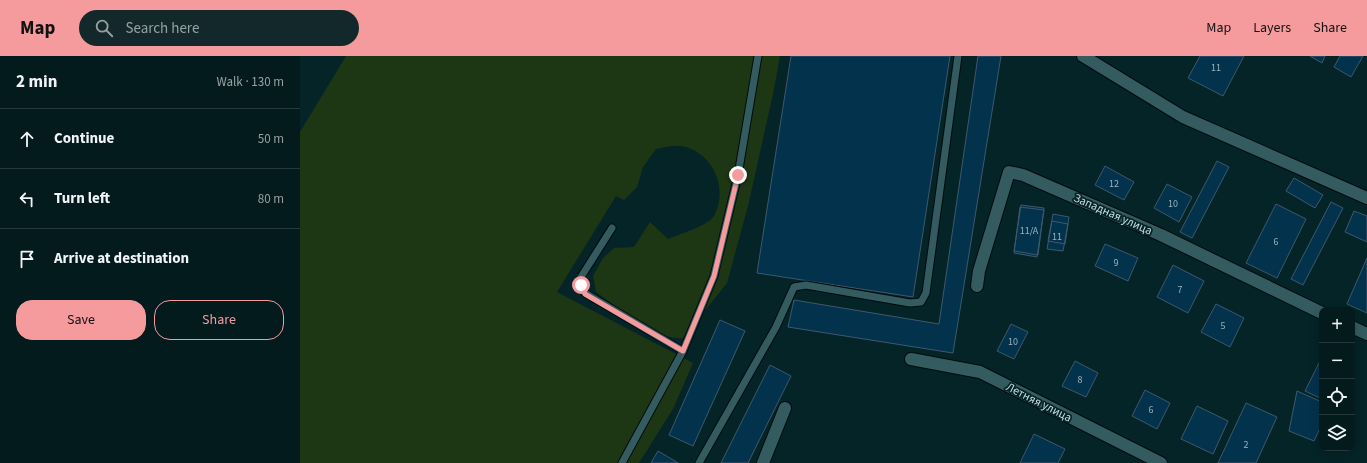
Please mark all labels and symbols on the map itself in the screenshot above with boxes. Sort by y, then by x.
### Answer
house number: 11 [1211,61,1221,75]
route end [729,166,747,184]
house number: 12 [1109,177,1119,191]
street label: Западная улица [1071,189,1155,239]
house number: 10 [1168,197,1178,211]
house number: 11/А [1020,224,1039,238]
house number: 11 [1052,230,1062,244]
house number: 6 [1274,235,1279,249]
house number: 9 [1114,256,1119,270]
route start [572,276,590,294]
house number: 7 [1178,283,1183,297]
house number: 5 [1221,319,1226,333]
house number: 10 [1008,335,1018,349]
house number: 8 [1078,373,1083,387]
street label: Летняя улица [1003,379,1075,426]
house number: 6 [1149,403,1154,417]
house number: 2 [1244,438,1249,452]

